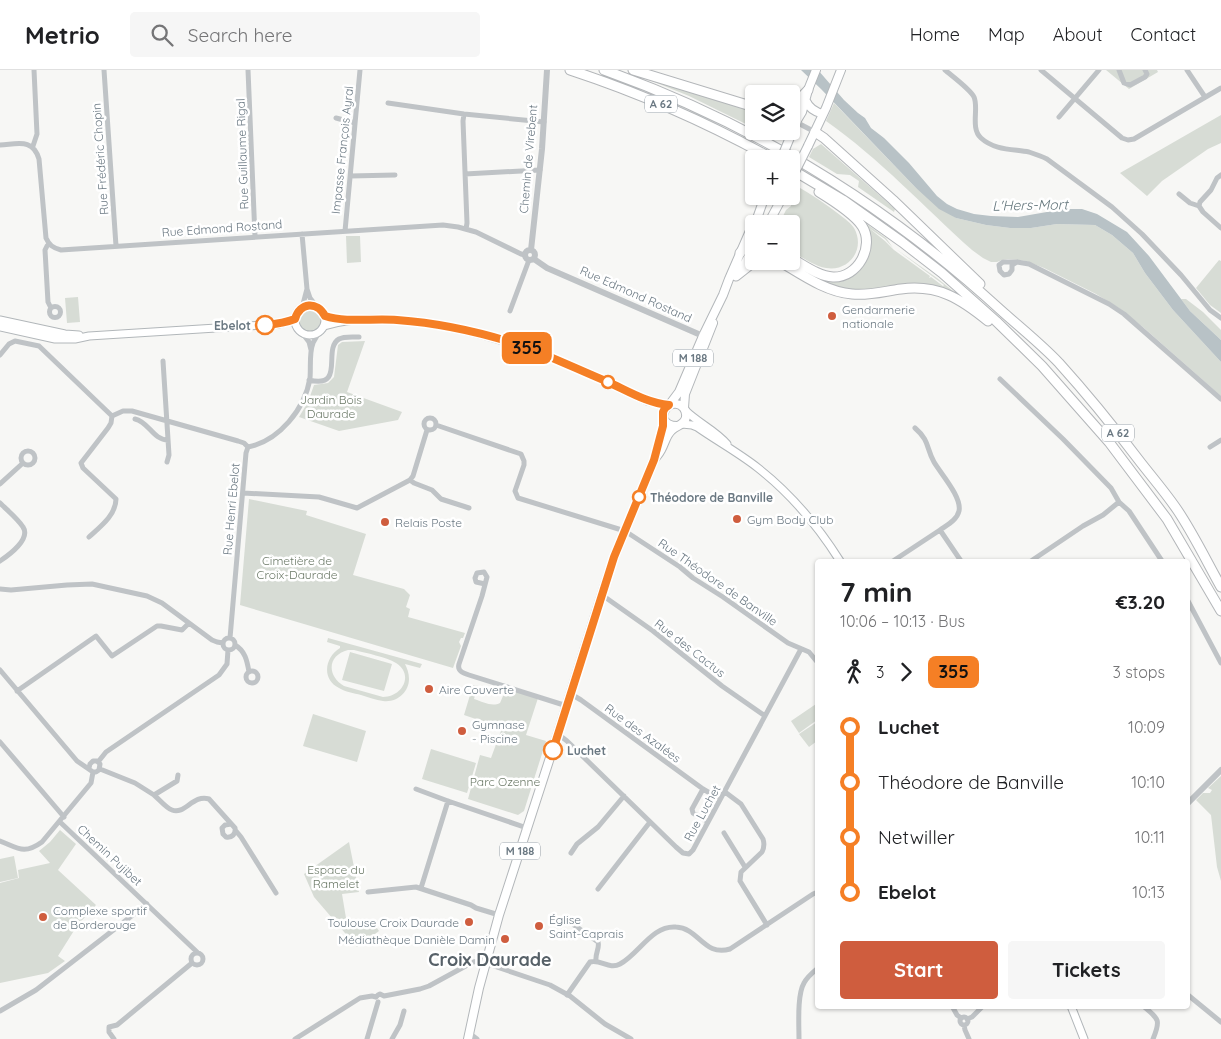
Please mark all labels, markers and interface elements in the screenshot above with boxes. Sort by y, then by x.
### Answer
search box [130,12,480,57]
text: Metrio [25,20,100,50]
icon: search [148,21,176,49]
text: Search here [188,23,293,47]
text: Home [910,23,960,46]
text: Map [988,23,1025,46]
text: About [1053,23,1103,46]
text: Contact [1131,23,1196,46]
street label: Impasse François Ayral [328,85,356,215]
map controls [745,85,800,270]
button: layers [745,85,800,140]
road number: A 62 [645,96,677,112]
street label: Rue Guillaume Rigal [233,98,251,210]
street label: Rue Frédéric Chopin [89,103,111,215]
street label: Chemin de Virebent [516,104,540,214]
button: + [745,150,800,205]
water label: L'Hers-Mort [992,195,1070,215]
button: − [745,215,800,270]
street label: Rue Edmond Rostand [161,216,283,240]
street label: Rue Edmond Rostand [578,263,694,325]
place label: Gendarmerie nationale [842,302,915,331]
marker: Gendarmerie nationale [826,310,838,322]
marker: Ebelot [255,315,275,335]
place label: Ebelot [214,318,251,333]
line badge: 355 [498,332,556,364]
text: 355 [512,336,542,359]
road number: M 188 [673,350,713,366]
unlabelled marker [601,375,615,389]
park label: Jardin Bois Daurade [300,392,362,421]
road number: A 62 [1102,424,1134,442]
street label: Rue Henri Ebelot [219,462,243,556]
marker: Théodore de Banville [632,490,646,504]
place label: Théodore de Banville [650,490,773,505]
place label: Gym Body Club [747,512,833,527]
marker: Gym Body Club [731,513,743,525]
place label: Relais Poste [395,515,462,530]
marker: Relais Poste [379,516,391,528]
street label: Rue Théodore de Banville [655,535,781,629]
park label: Cimetière de Croix-Daurade [257,553,338,582]
text: 7 min [840,574,912,609]
text: €3.20 [1116,590,1165,614]
text: 10:06 – 10:13 · Bus [840,611,965,631]
street label: Rue des Cactus [652,616,729,680]
icon: walk [840,658,868,686]
icon: forward [892,658,920,686]
text: 355 [938,660,969,683]
text: 3 [876,662,884,682]
text: 3 stops [1113,662,1165,682]
place label: Aire Couverte [439,682,514,697]
marker: Aire Couverte [423,683,435,695]
street label: Rue des Azalées [602,700,684,766]
text: Luchet [878,715,940,739]
place label: Gymnase - Piscine [472,717,525,746]
text: 10:09 [1128,717,1165,737]
marker: Gymnase - Piscine [456,725,468,737]
marker: Luchet [543,740,563,760]
place label: Luchet [567,743,606,758]
text: Théodore de Banville [878,770,1064,794]
text: 10:10 [1131,772,1165,792]
park label: Parc Ozenne [470,774,540,789]
street label: Rue Luchet [680,782,724,844]
street label: Chemin Pujibet [75,821,145,889]
text: Netwiller [878,825,955,849]
text: 10:11 [1135,827,1165,847]
road number: M 188 [500,842,540,859]
park label: Espace du Ramelet [307,862,365,891]
text: Ebelot [878,880,937,904]
text: 10:13 [1132,882,1165,902]
place label: Complexe sportif de Borderouge [53,903,148,932]
marker: Complexe sportif de Borderouge [37,911,49,923]
place label: Église Saint-Caprais [549,912,624,941]
place label: Toulouse Croix Daurade [327,915,459,930]
marker: Toulouse Croix Daurade [463,916,475,928]
marker: Église Saint-Caprais [533,920,545,932]
place label: Médiathèque Danièle Damin [338,932,495,947]
marker: Médiathèque Danièle Damin [499,933,511,945]
button: Start [840,941,998,999]
button: Tickets [1008,941,1165,999]
district label: Croix Daurade [428,948,552,971]

